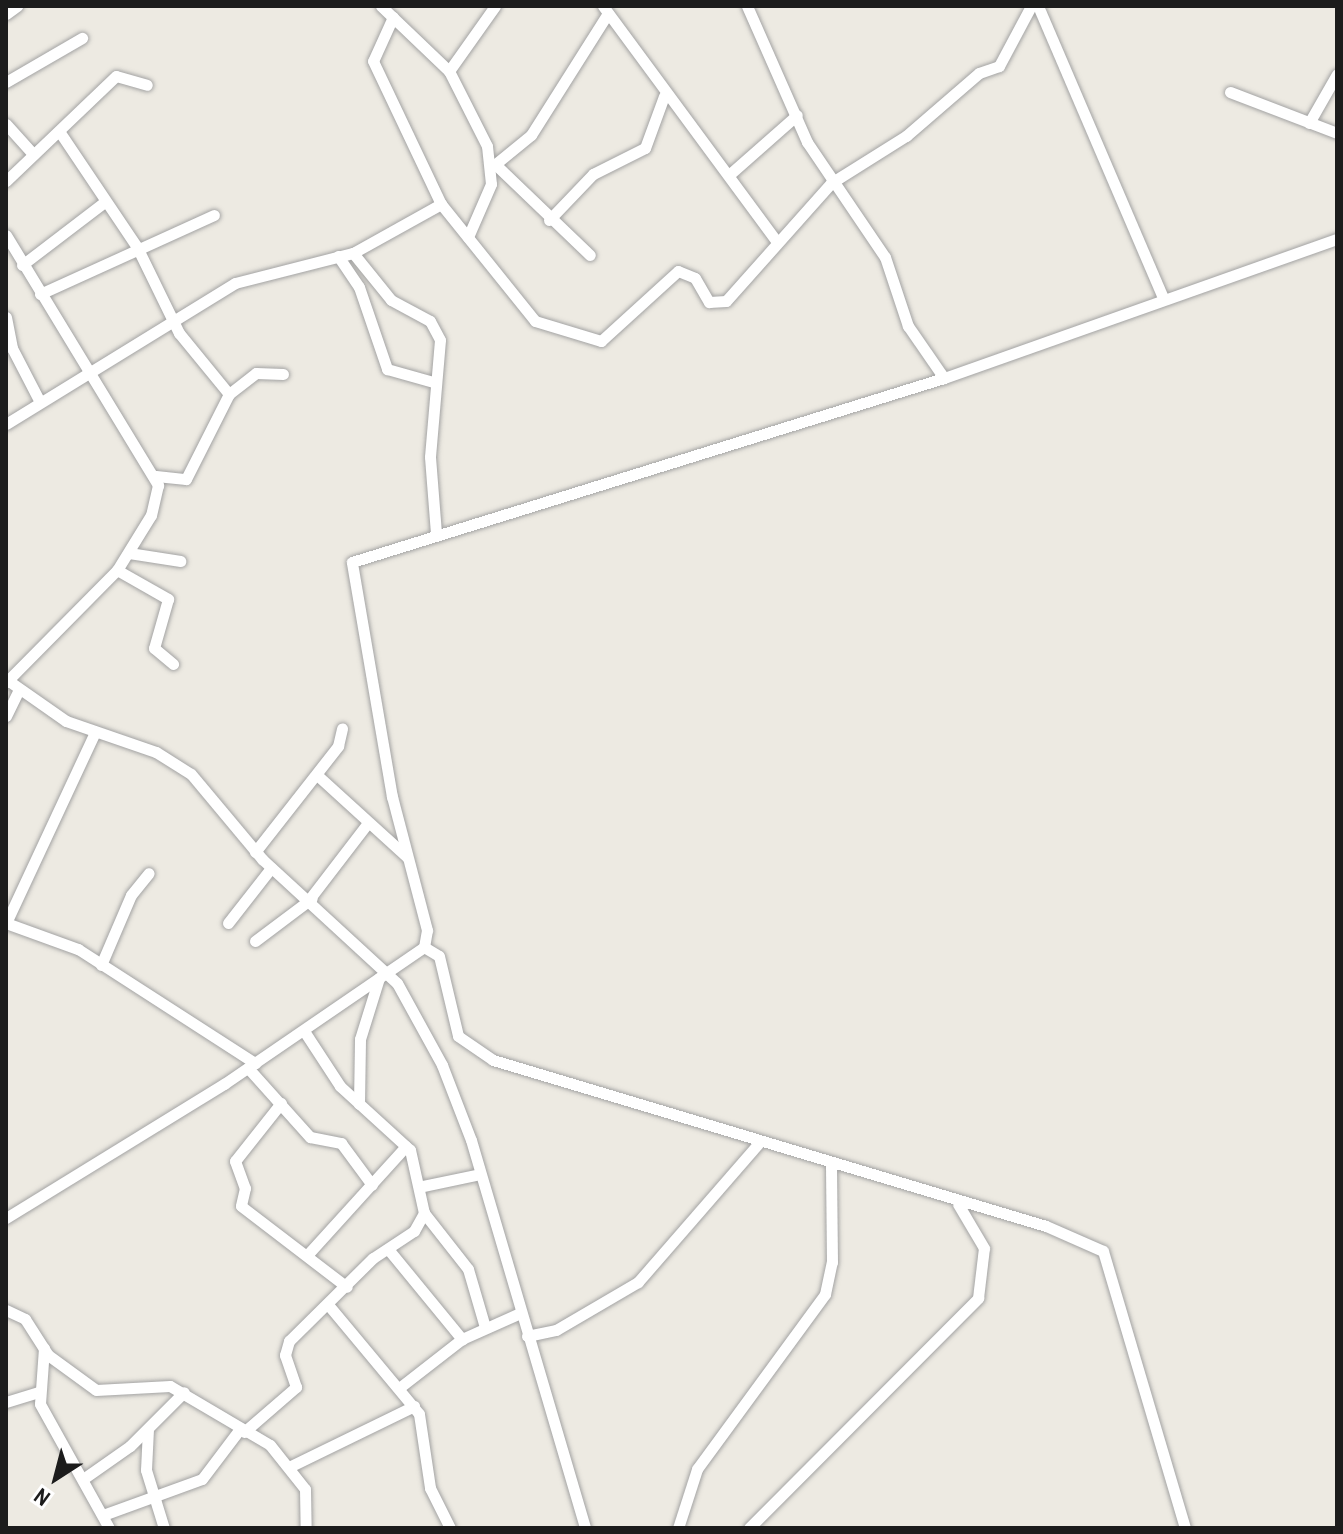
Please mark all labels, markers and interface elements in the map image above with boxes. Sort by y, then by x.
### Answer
north arrow [16,1438,96,1518]
text: N [28,1481,56,1513]

